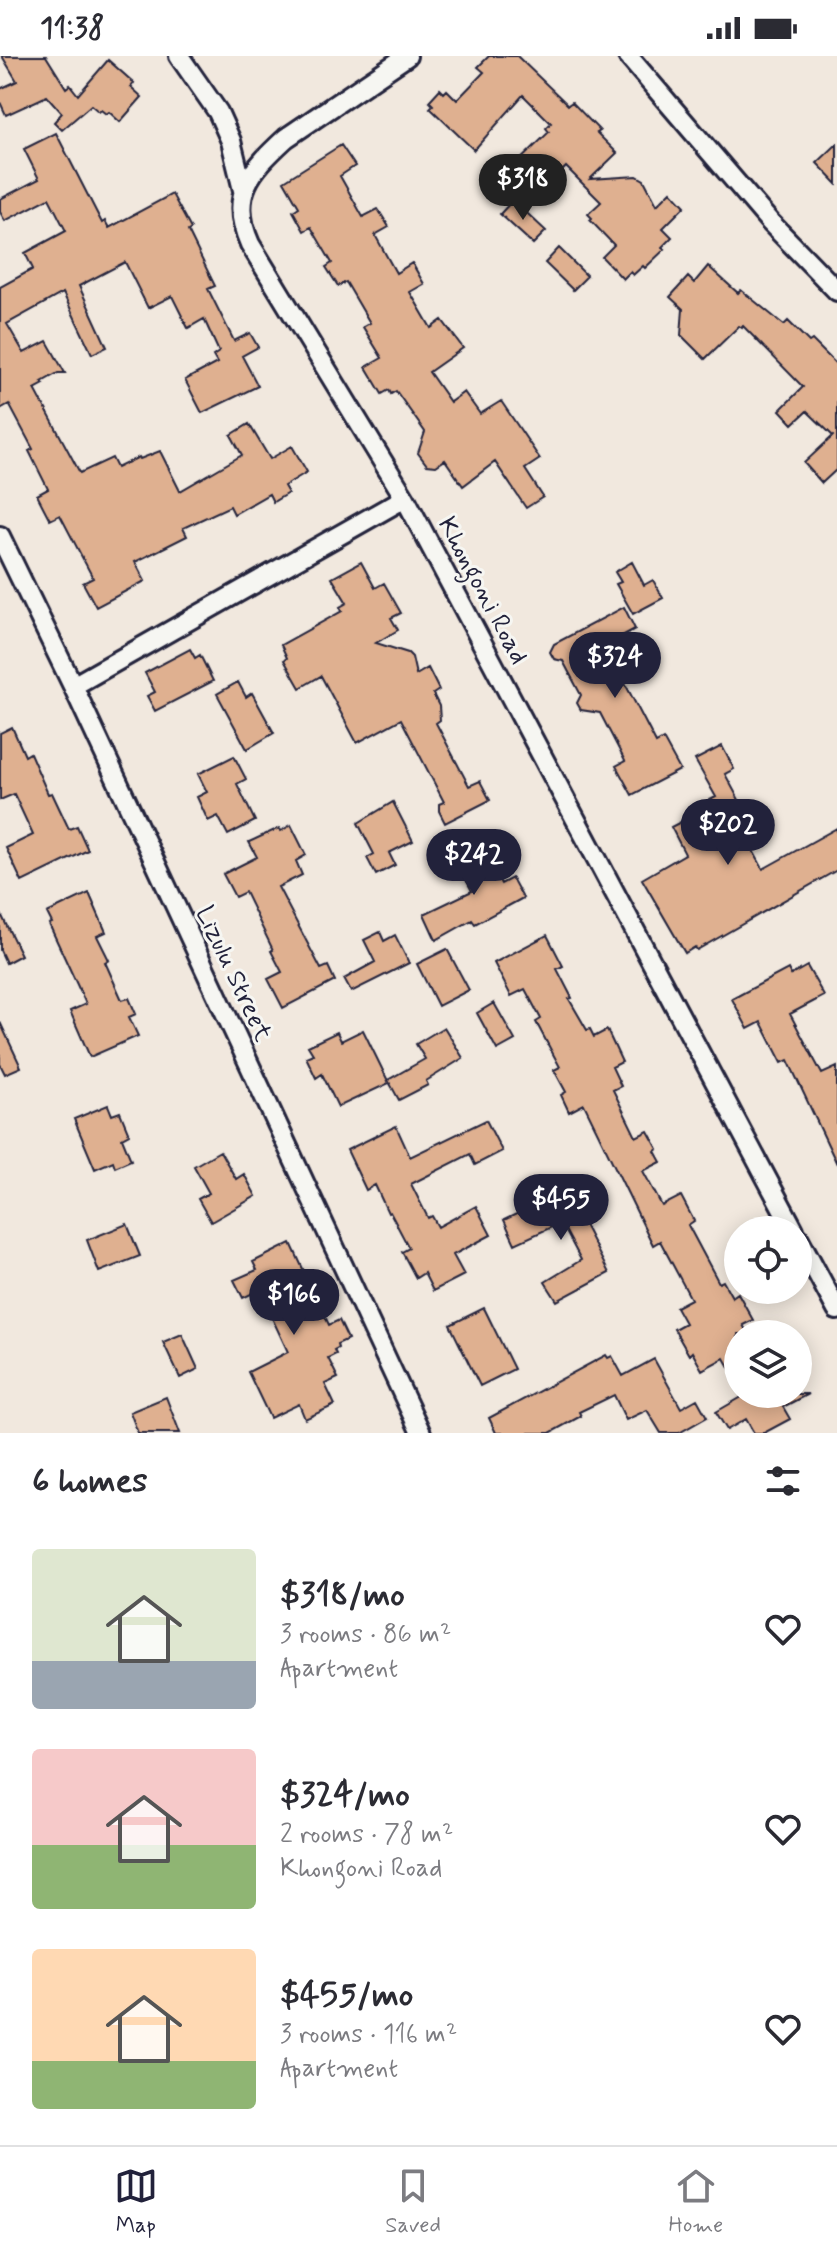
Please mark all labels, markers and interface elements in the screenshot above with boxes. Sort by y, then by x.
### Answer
text: 11:38 [40,9,104,48]
pin: $318 [476,154,570,222]
text: $318 [497,163,549,197]
street label: Khongoni Road [426,511,535,672]
pin: $324 [568,632,662,700]
text: $324 [587,641,643,675]
pin: $202 [681,799,775,867]
text: $202 [699,808,757,842]
pin: $242 [427,829,521,897]
text: $242 [444,838,504,872]
street label: Lizulu Street [187,901,279,1047]
pin: $455 [514,1174,608,1242]
text: $455 [532,1183,590,1217]
map controls [724,1216,812,1408]
button: locate [724,1216,812,1304]
pin: $166 [247,1269,341,1337]
text: $166 [267,1278,321,1312]
button: layers [724,1320,812,1408]
text: 6 homes [32,1459,147,1504]
icon: filters [761,1459,805,1503]
text: $318/mo [280,1573,405,1618]
icon: home [96,1581,192,1677]
icon: heart [761,1607,805,1651]
text: 3 rooms · 86 m² [280,1618,451,1652]
text: Apartment [280,1652,398,1686]
text: $324/mo [280,1773,410,1818]
icon: home [96,1781,192,1877]
icon: heart [761,1807,805,1851]
text: 2 rooms · 78 m² [280,1818,453,1852]
text: Khongoni Road [280,1852,442,1886]
text: $455/mo [280,1973,413,2018]
icon: home [96,1981,192,2077]
icon: heart [761,2007,805,2051]
text: 3 rooms · 116 m² [280,2018,457,2052]
text: Apartment [280,2052,398,2086]
tab: Map [114,2164,158,2240]
tab: Saved [385,2164,441,2240]
tab: Home [669,2164,723,2240]

